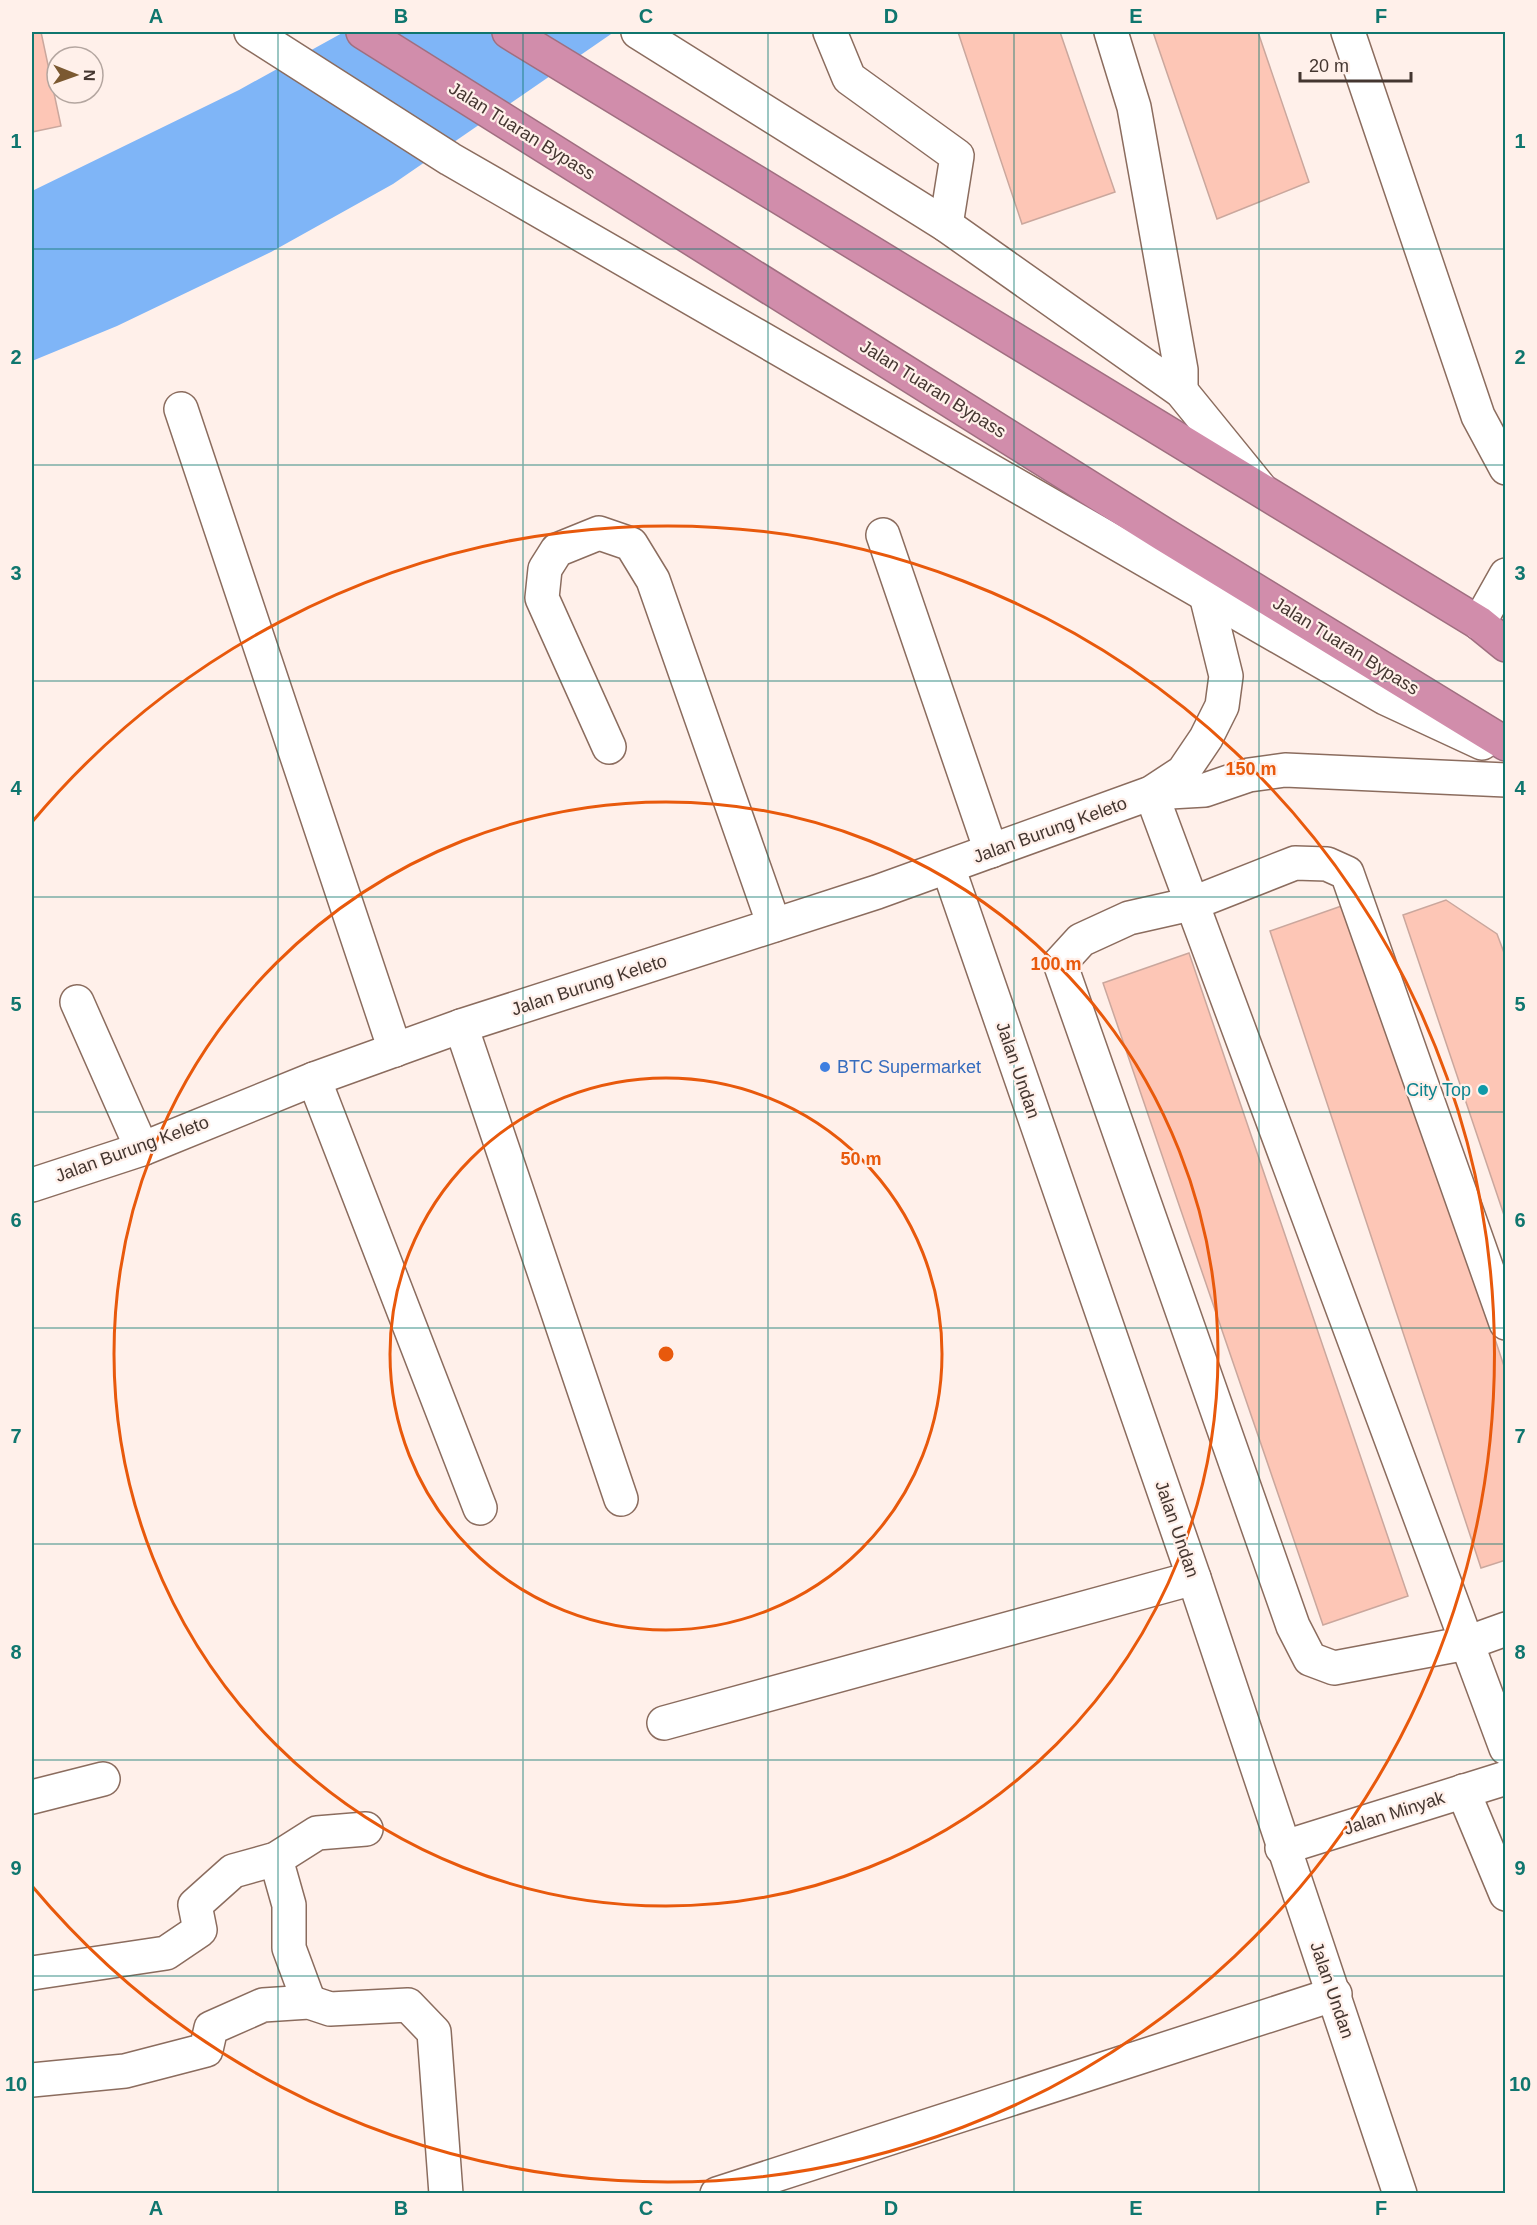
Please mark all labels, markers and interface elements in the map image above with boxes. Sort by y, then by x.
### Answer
text: A [149,5,163,27]
text: B [394,5,408,27]
text: C [639,5,653,27]
text: D [884,5,898,27]
text: E [1129,5,1143,27]
text: F [1375,5,1387,27]
north arrow [45,45,105,105]
scale bar [1300,45,1411,83]
text: 20 m [1309,56,1349,76]
text: N [81,69,98,81]
street label: Jalan Tuaran Bypass [445,78,599,184]
text: 1 [10,130,22,152]
text: 1 [1514,130,1526,152]
street label: Jalan Tuaran Bypass [856,336,1010,442]
text: 2 [10,346,22,368]
text: 2 [1514,346,1526,368]
text: 3 [10,562,22,584]
text: 3 [1514,562,1526,584]
street label: Jalan Tuaran Bypass [1269,593,1423,699]
text: 150 m [1225,759,1277,779]
text: 4 [10,777,22,799]
text: 4 [1514,777,1526,799]
street label: Jalan Burung Keleto [970,793,1130,867]
street label: Jalan Burung Keleto [509,950,669,1020]
text: 100 m [1030,954,1082,974]
text: 5 [10,993,22,1015]
text: 5 [1514,993,1526,1015]
street label: Jalan Undan [992,1019,1044,1121]
place label: BTC Supermarket [837,1057,981,1077]
marker: BTC Supermarket [818,1060,832,1074]
place label: City Top [1406,1080,1471,1100]
marker: City Top [1476,1083,1490,1097]
street label: Jalan Burung Keleto [52,1112,212,1186]
text: 50 m [840,1149,882,1169]
text: 6 [10,1209,22,1231]
text: 6 [1514,1209,1526,1231]
centre of rings [656,1344,676,1364]
text: 7 [10,1425,22,1447]
text: 7 [1514,1425,1526,1447]
street label: Jalan Undan [1151,1478,1203,1580]
text: 8 [10,1641,22,1663]
text: 8 [1514,1641,1526,1663]
street label: Jalan Minyak [1341,1787,1448,1839]
text: 9 [10,1857,22,1879]
text: 9 [1514,1857,1526,1879]
street label: Jalan Undan [1306,1939,1358,2041]
text: 10 [5,2073,27,2095]
text: 10 [1509,2073,1531,2095]
text: A [149,2197,163,2219]
text: B [394,2197,408,2219]
text: C [639,2197,653,2219]
text: D [884,2197,898,2219]
text: E [1129,2197,1143,2219]
text: F [1375,2197,1387,2219]

